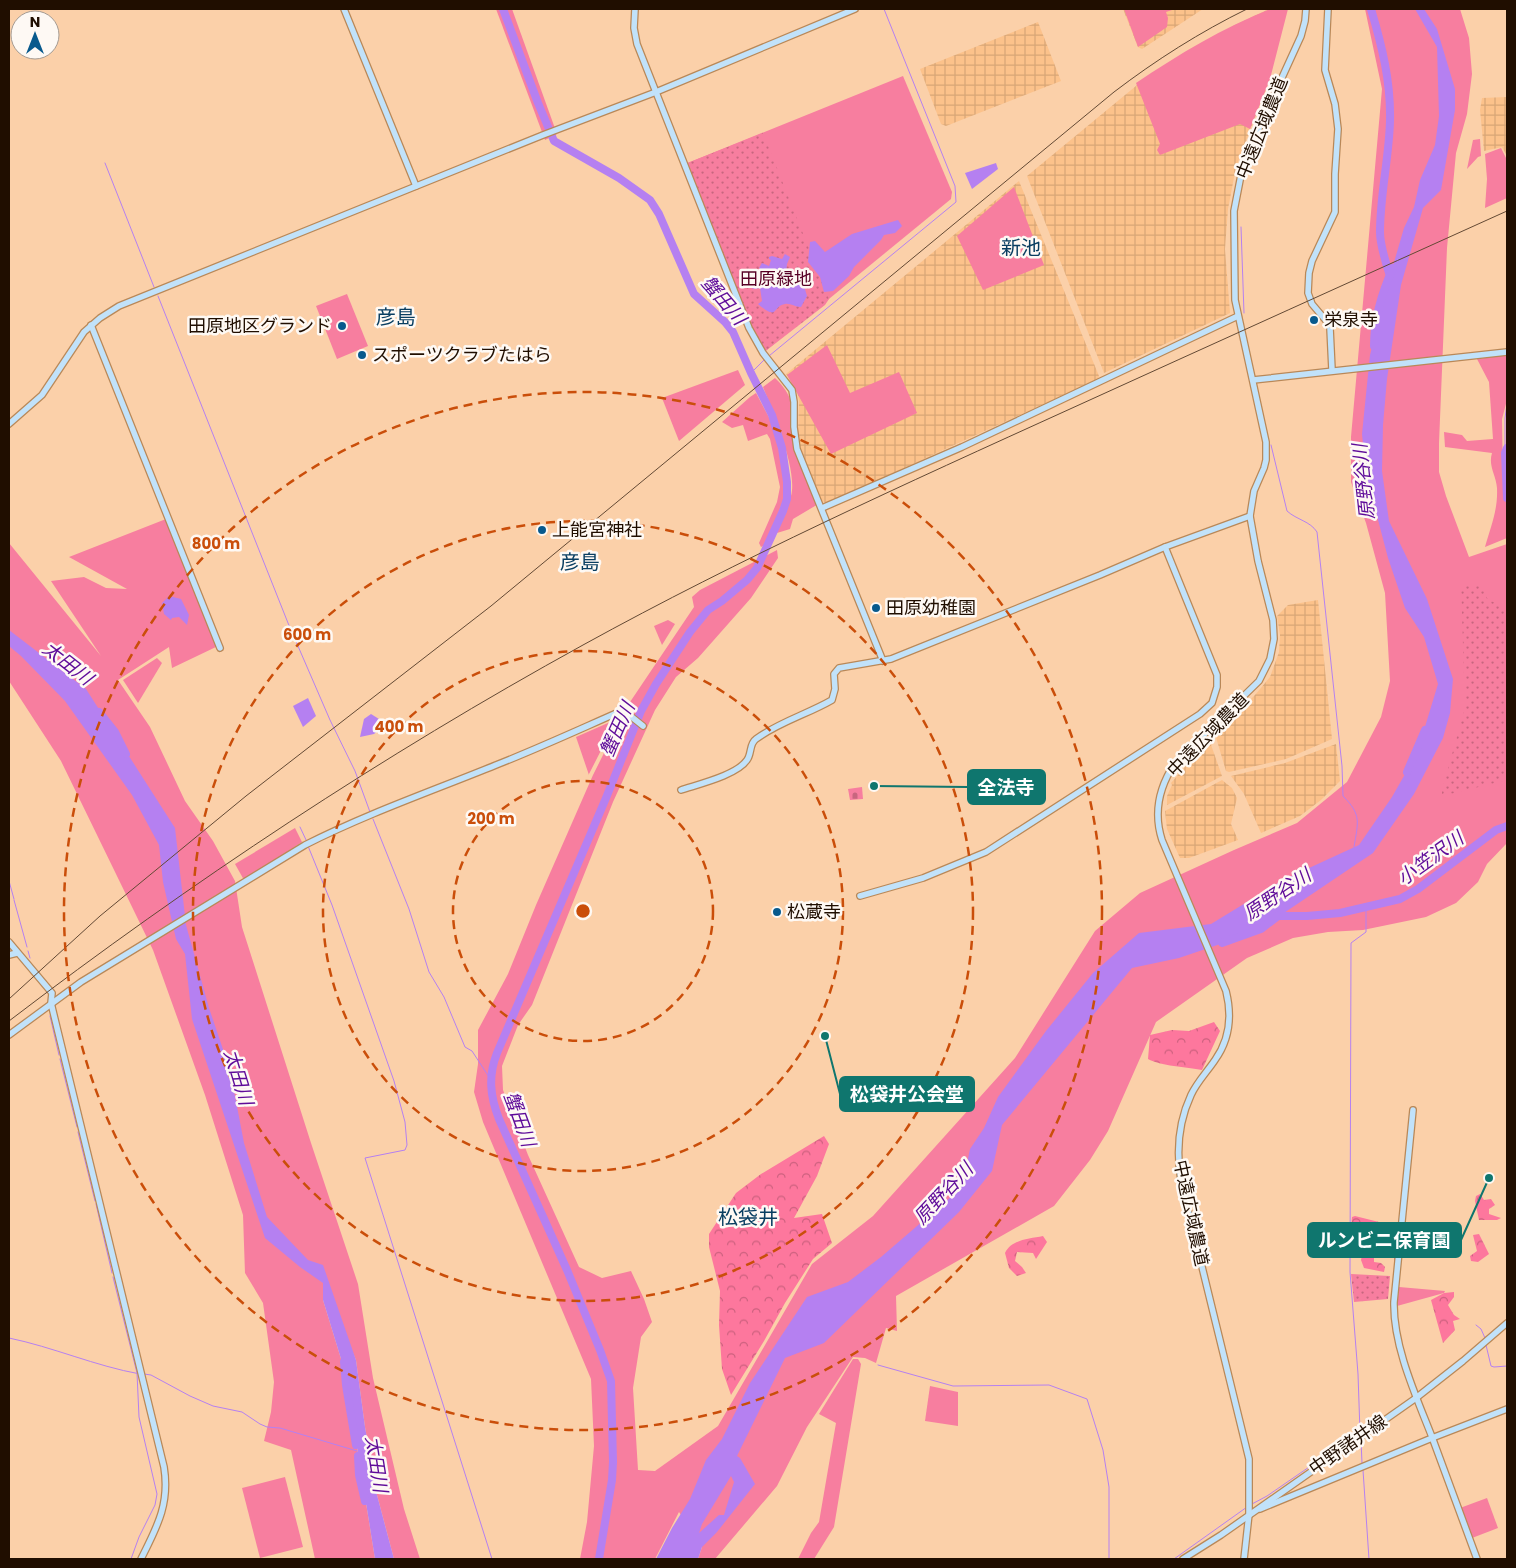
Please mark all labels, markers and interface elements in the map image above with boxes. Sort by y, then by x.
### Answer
north arrow [10,10,60,60]
text: N [30,12,40,32]
street label: 中遠広域農道 [1230,73,1293,183]
district label: 新池 [1001,234,1041,262]
park label: 田原緑地 [740,266,812,291]
water label: 蟹田川 [695,270,754,332]
district label: 彦島 [376,303,416,331]
place label: 栄泉寺 [1324,307,1378,332]
place label: 田原地区グランド [188,313,332,338]
marker: 栄泉寺 [1308,314,1320,326]
marker: 田原地区グランド [336,320,348,332]
place label: スポーツクラブたはら [372,342,552,367]
marker: スポーツクラブたはら [356,349,368,361]
water label: 原野谷川 [1346,441,1381,521]
place label: 上能宮神社 [552,517,642,542]
marker: 上能宮神社 [536,524,548,536]
text: 800 m [192,533,240,554]
district label: 彦島 [560,548,600,576]
place label: 田原幼稚園 [886,595,976,620]
marker: 田原幼稚園 [870,602,882,614]
text: 600 m [283,624,331,645]
water label: 太田川 [37,635,100,693]
street label: 中遠広域農道 [1161,687,1254,782]
water label: 蟹田川 [594,696,642,761]
text: 400 m [375,716,424,737]
callout: 全法寺 [968,770,1045,804]
text: 全法寺 [977,774,1035,801]
text: 200 m [467,808,515,829]
water label: 小笠沢川 [1392,824,1471,892]
water label: 原野谷川 [1238,861,1318,927]
place label: 松蔵寺 [787,899,841,924]
centre of rings [574,902,592,920]
marker: 松蔵寺 [771,906,783,918]
water label: 太田川 [217,1046,260,1110]
callout: 松袋井公会堂 [840,1077,974,1111]
text: 松袋井公会堂 [850,1081,964,1108]
water label: 蟹田川 [497,1088,543,1152]
water label: 原野谷川 [908,1155,981,1230]
street label: 中遠広域農道 [1168,1157,1215,1268]
district label: 松袋井 [718,1203,778,1231]
callout: ルンビニ保育園 [1308,1223,1461,1257]
text: ルンビニ保育園 [1318,1227,1450,1254]
street label: 中野諸井線 [1304,1409,1392,1481]
water label: 太田川 [359,1434,395,1496]

